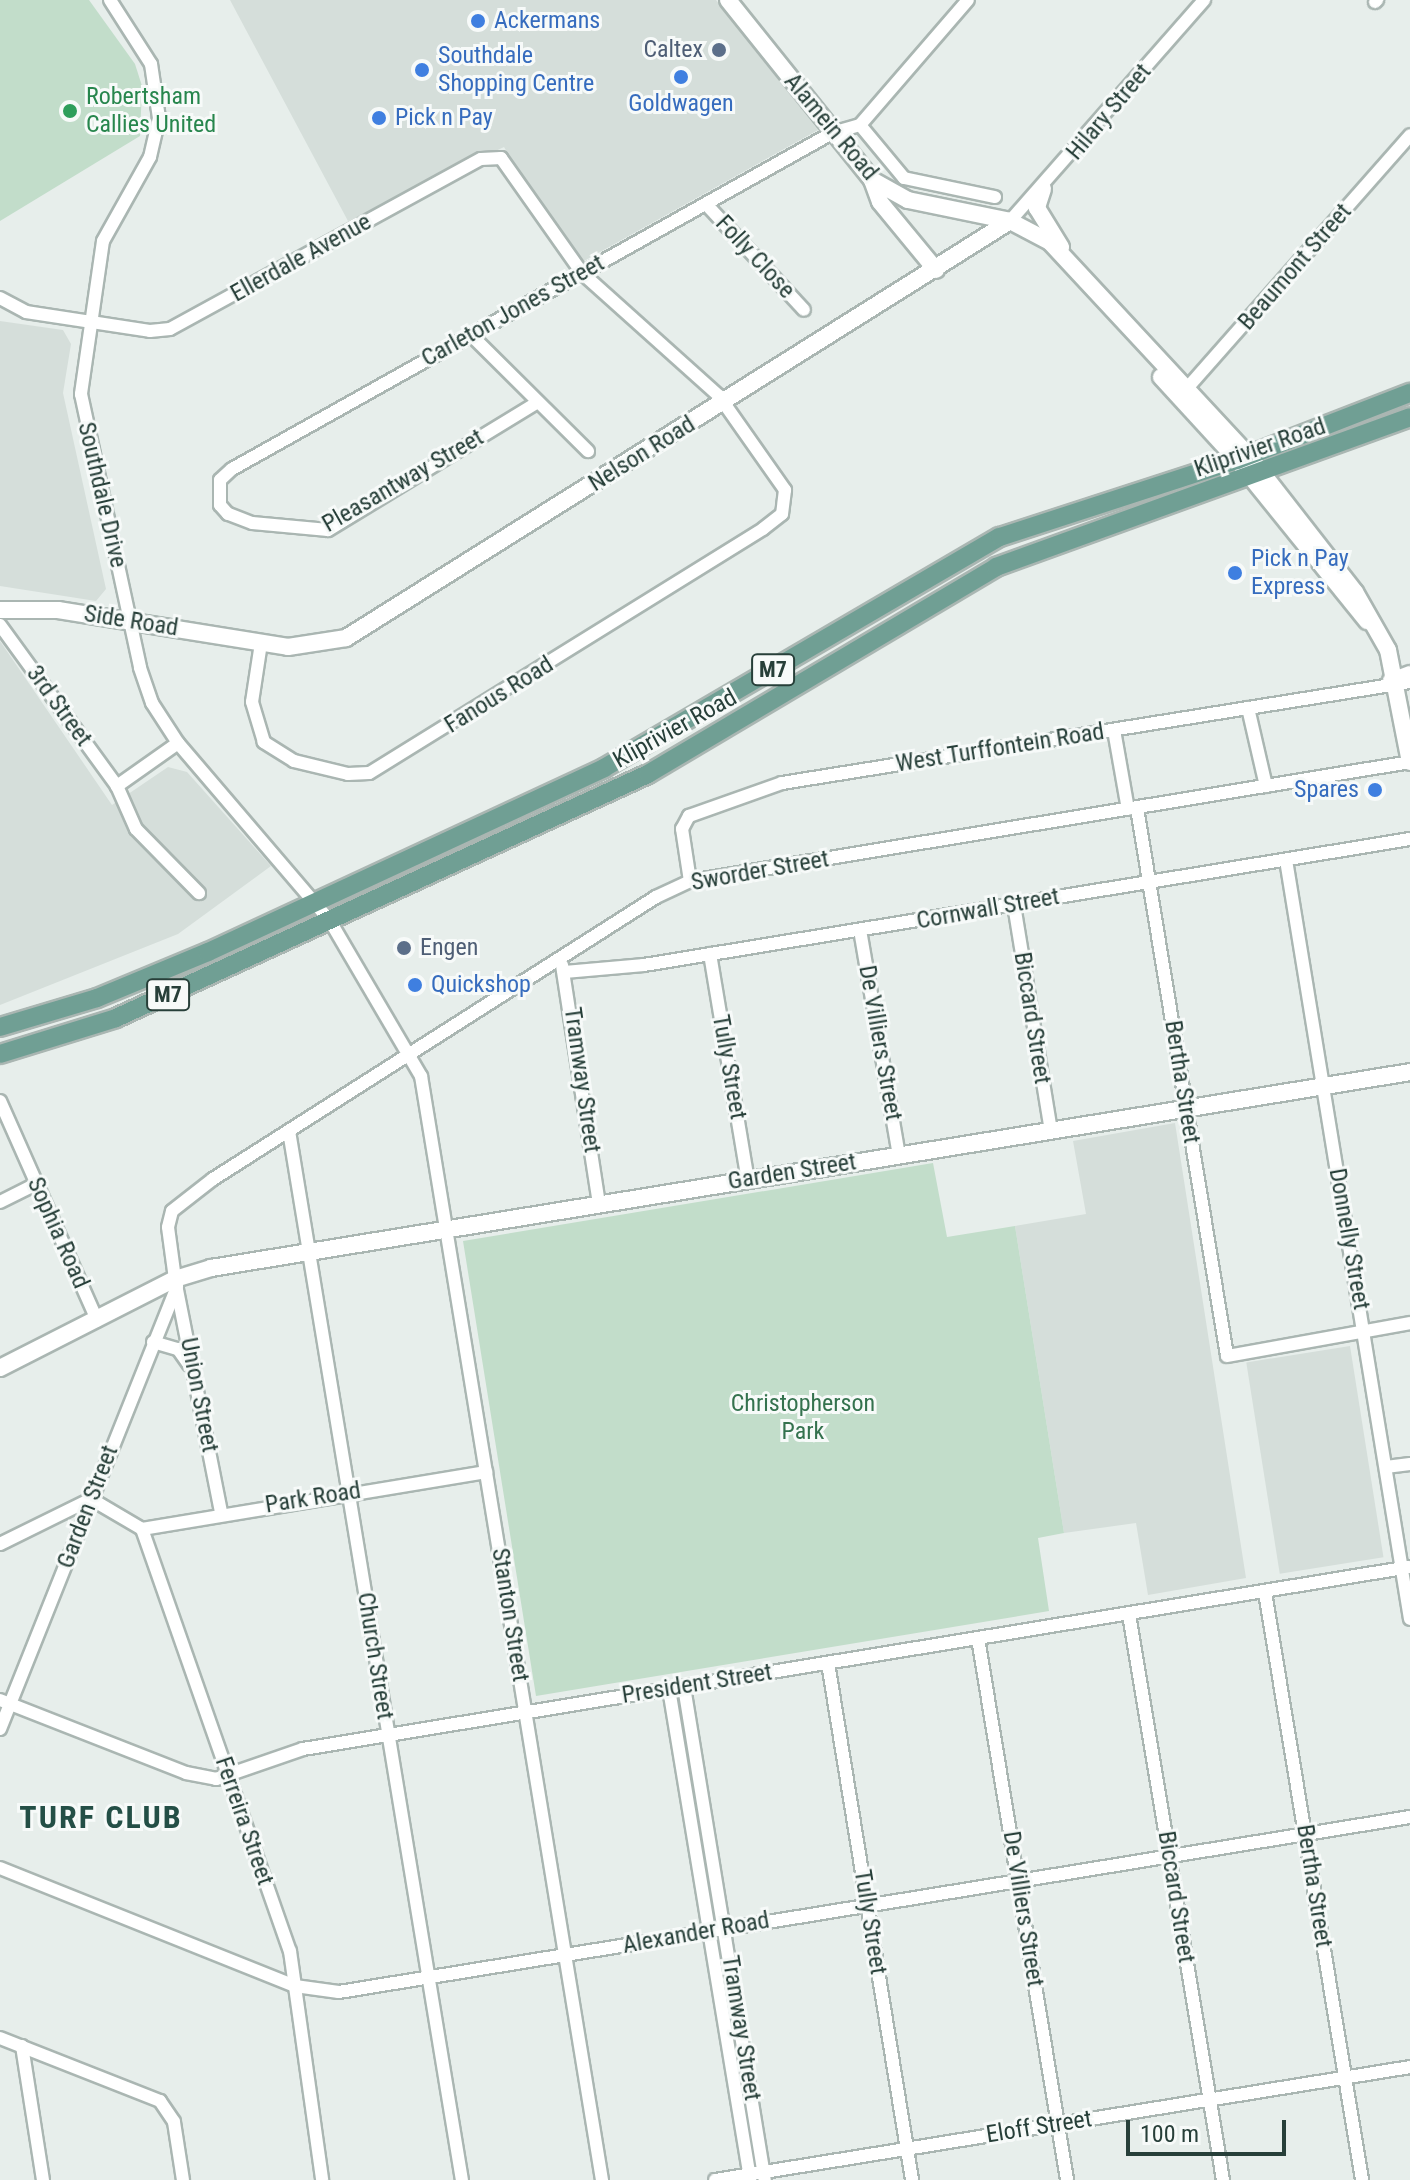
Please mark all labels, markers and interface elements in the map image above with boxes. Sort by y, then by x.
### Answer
place label: Ackermans [494,7,600,35]
marker: Ackermans [469,12,487,30]
place label: Caltex [644,36,703,64]
marker: Caltex [710,41,728,59]
place label: Southdale Shopping Centre [438,42,594,98]
street label: Hilary Street [1060,58,1158,166]
marker: Southdale Shopping Centre [413,61,431,79]
marker: Goldwagen [672,68,690,86]
street label: Alamein Road [778,68,884,186]
place label: Robertsham Callies United [86,83,216,139]
place label: Goldwagen [628,90,734,118]
marker: Robertsham Callies United [61,102,79,120]
place label: Pick n Pay [395,104,493,132]
marker: Pick n Pay [370,109,388,127]
street label: Beaumont Street [1232,198,1358,336]
street label: Ellerdale Avenue [226,208,376,308]
street label: Folly Close [709,209,801,305]
street label: Carleton Jones Street [417,249,609,373]
street label: Nelson Road [584,410,700,498]
street label: Kliprivier Road [1191,412,1329,484]
street label: Southdale Drive [71,419,133,571]
street label: Pleasantway Street [317,423,489,539]
place label: Pick n Pay Express [1251,545,1349,601]
marker: Pick n Pay Express [1226,564,1244,582]
street label: Side Road [82,599,180,643]
street label: Fanous Road [439,650,559,740]
road number: M7 [751,652,795,688]
street label: 3rd Street [20,660,98,752]
street label: Kliprivier Road [608,683,742,775]
street label: West Turffontein Road [893,717,1107,779]
place label: Spares [1294,776,1359,804]
marker: Spares [1366,781,1384,799]
street label: Sworder Street [689,845,831,897]
street label: Cornwall Street [914,882,1062,936]
place label: Engen [420,934,478,962]
marker: Engen [395,939,413,957]
street label: Biccard Street [1007,950,1057,1086]
street label: De Villiers Street [852,963,908,1123]
place label: Quickshop [431,971,531,999]
marker: Quickshop [406,976,424,994]
road number: M7 [146,977,190,1013]
street label: Tramway Street [558,1005,606,1155]
street label: Tully Street [706,1012,752,1122]
street label: Bertha Street [1158,1018,1206,1146]
street label: Garden Street [726,1148,858,1196]
street label: Donnelly Street [1322,1166,1376,1312]
street label: Sophia Road [21,1173,95,1293]
street label: Union Street [174,1335,224,1455]
park label: Christopherson Park [731,1390,875,1446]
street label: Garden Street [51,1441,125,1573]
street label: Park Road [263,1476,363,1520]
street label: Stanton Street [485,1546,535,1684]
street label: Church Street [351,1590,399,1722]
street label: President Street [620,1658,774,1710]
street label: Ferreira Street [209,1753,279,1889]
district label: TURF CLUB [19,1798,183,1836]
street label: Bertha Street [1290,1822,1338,1950]
street label: De Villiers Street [996,1829,1050,1989]
street label: Biccard Street [1151,1829,1201,1965]
street label: Tully Street [848,1868,892,1976]
street label: Alexander Road [620,1906,772,1960]
street label: Tramway Street [715,1953,767,2103]
street label: Eloff Street [984,2104,1094,2150]
scale bar [1130,2104,1290,2154]
text: 100 m [1140,2120,1199,2148]

